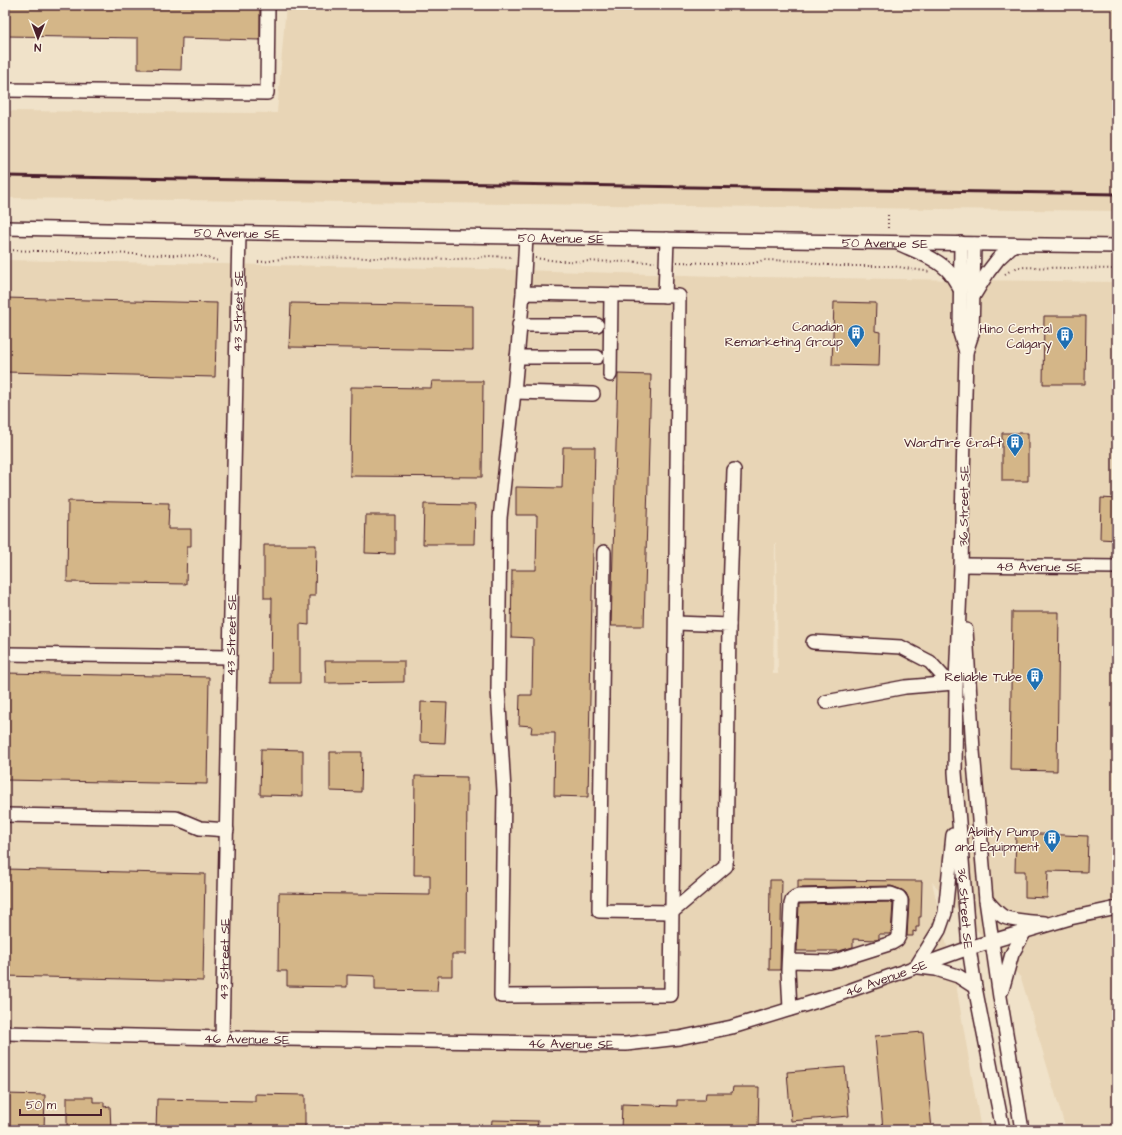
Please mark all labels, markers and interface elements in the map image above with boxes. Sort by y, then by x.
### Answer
north arrow [18,18,58,58]
text: N [34,40,41,55]
street label: 50 Avenue SE [194,224,280,243]
street label: 50 Avenue SE [518,229,604,248]
street label: 50 Avenue SE [842,234,928,253]
street label: 43 Street SE [228,270,248,352]
place label: Canadian Remarketing Group [725,318,843,352]
place label: Hino Central Calgary [979,320,1052,354]
building icon: Canadian Remarketing Group [846,323,866,348]
building icon: Hino Central Calgary [1055,325,1075,350]
building icon: WardTire Craft [1005,432,1025,457]
place label: WardTire Craft [904,434,1003,452]
street label: 36 Street SE [954,465,974,547]
street label: 48 Avenue SE [996,557,1082,577]
street label: 43 Street SE [222,594,241,676]
building icon: Reliable Tube [1025,666,1045,691]
place label: Reliable Tube [944,668,1022,686]
place label: Ability Pump and Equipment [955,823,1040,856]
building icon: Ability Pump and Equipment [1042,828,1062,853]
street label: 36 Street SE [953,867,977,950]
street label: 43 Street SE [215,917,235,1000]
street label: 46 Avenue SE [843,956,930,1002]
street label: 46 Avenue SE [204,1030,290,1049]
street label: 46 Avenue SE [528,1035,614,1054]
scale bar [20,1091,101,1117]
text: 50 m [26,1097,57,1114]

